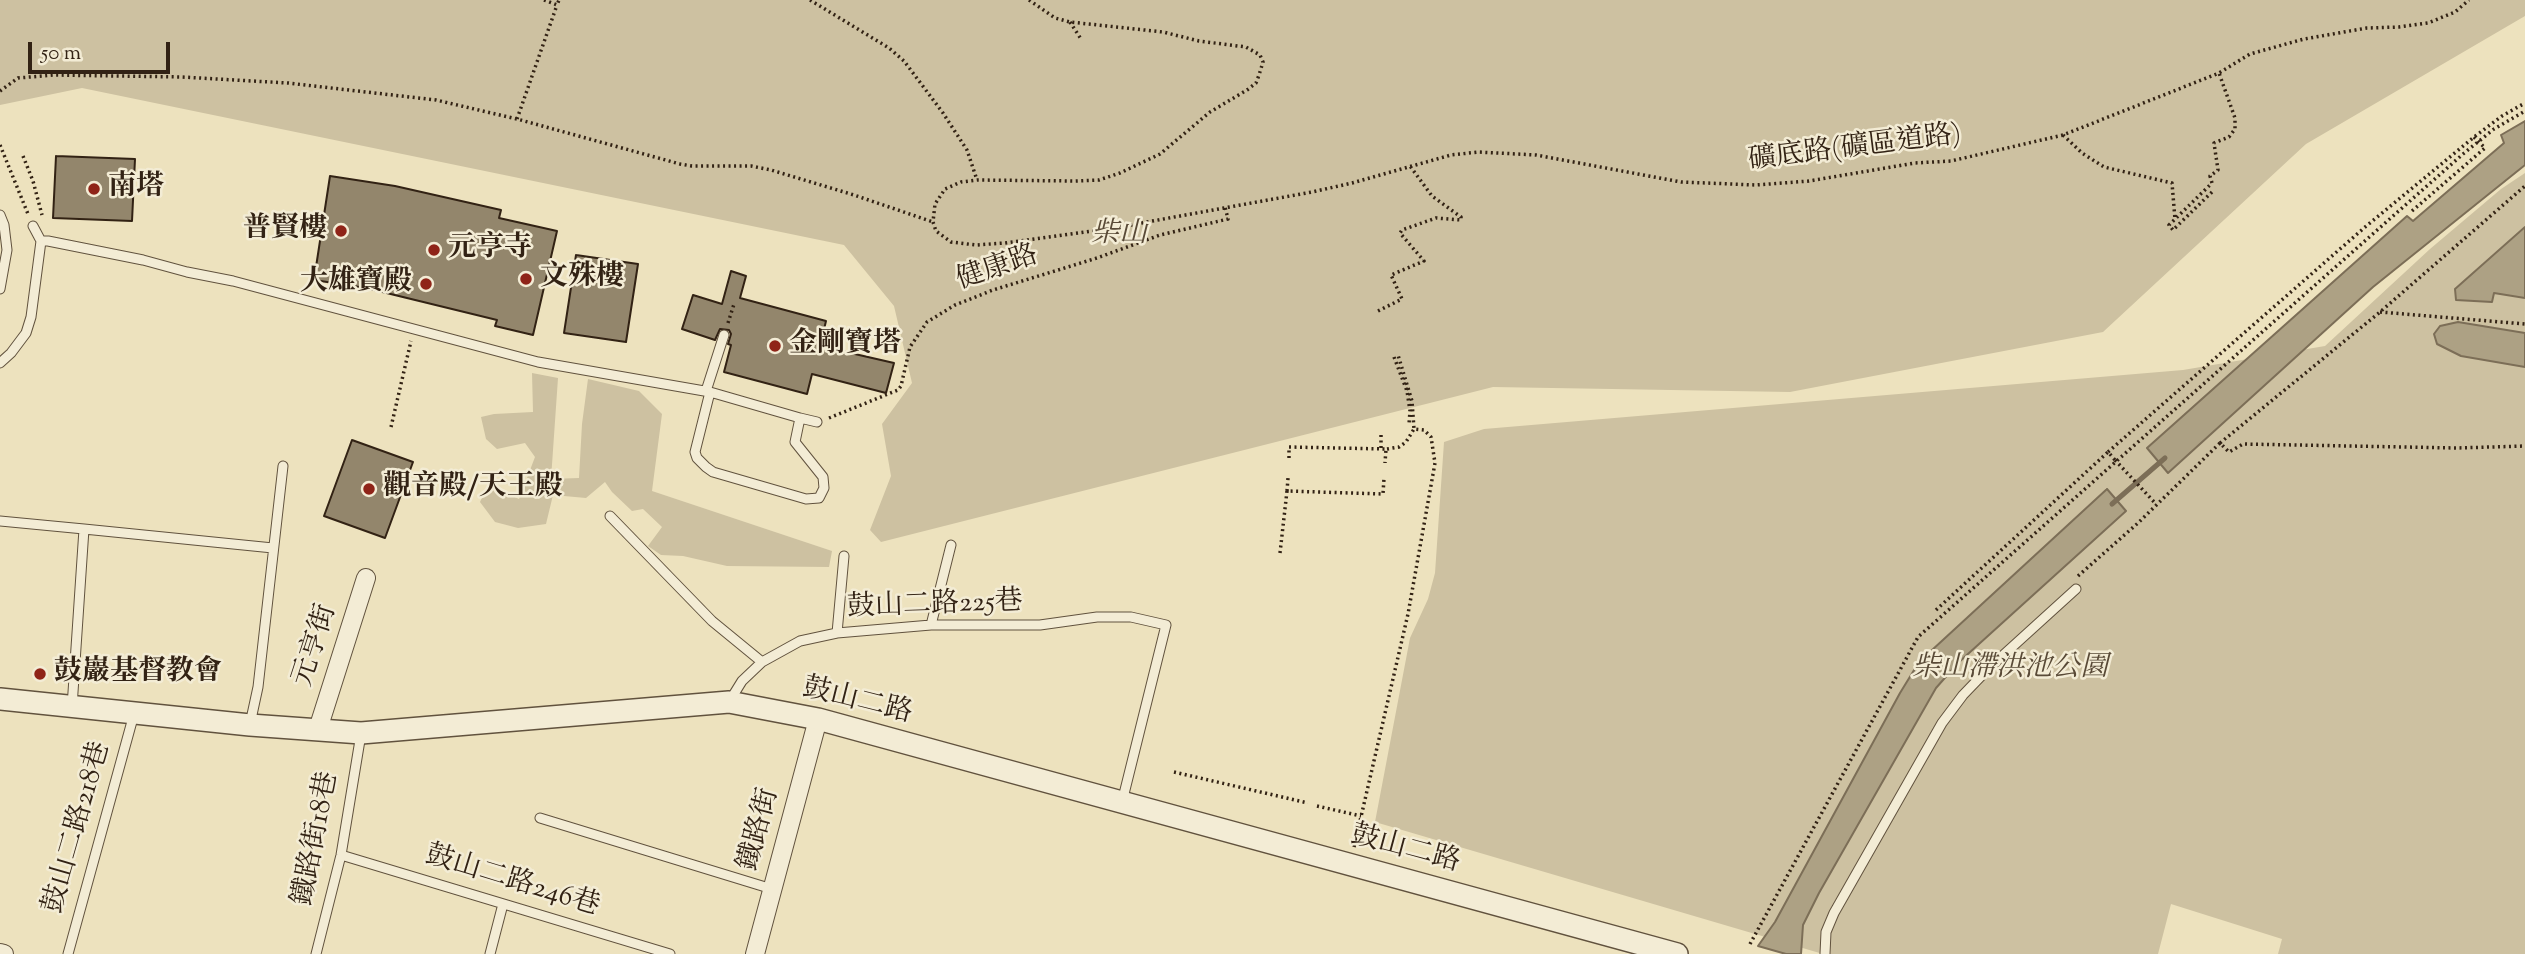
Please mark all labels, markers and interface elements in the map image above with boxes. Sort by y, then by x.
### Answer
scale bar [32,28,173,72]
text: 50 m [41,39,81,69]
street label: 礦底路(礦區道路) [1747,120,1963,180]
place label: 南塔 [108,172,164,206]
marker: 南塔 [86,181,102,197]
place label: 普賢樓 [243,214,327,248]
park label: 柴山 [1091,219,1147,253]
marker: 普賢樓 [333,223,349,239]
place label: 元亨寺 [448,233,532,267]
street label: 健康路 [953,240,1043,300]
marker: 元亨寺 [426,242,442,258]
place label: 文殊樓 [540,262,624,296]
place label: 大雄寶殿 [300,267,412,301]
marker: 文殊樓 [518,271,534,287]
marker: 大雄寶殿 [418,276,434,292]
place label: 金剛寶塔 [789,329,901,363]
marker: 金剛寶塔 [767,338,783,354]
place label: 觀音殿/天王殿 [383,472,563,506]
marker: 觀音殿/天王殿 [361,481,377,497]
street label: 鼓山二路225巷 [847,587,1023,627]
street label: 元亨街 [288,601,346,691]
park label: 柴山滯洪池公園 [1912,653,2108,687]
place label: 鼓巖基督教會 [54,657,222,691]
marker: 鼓巖基督教會 [32,666,48,682]
street label: 鼓山二路 [799,673,915,733]
street label: 鼓山二路218巷 [39,738,119,918]
street label: 鐵路街18巷 [289,769,347,909]
street label: 鐵路街 [734,785,788,875]
street label: 鼓山二路 [1347,820,1463,882]
street label: 鼓山二路246巷 [421,840,603,926]

